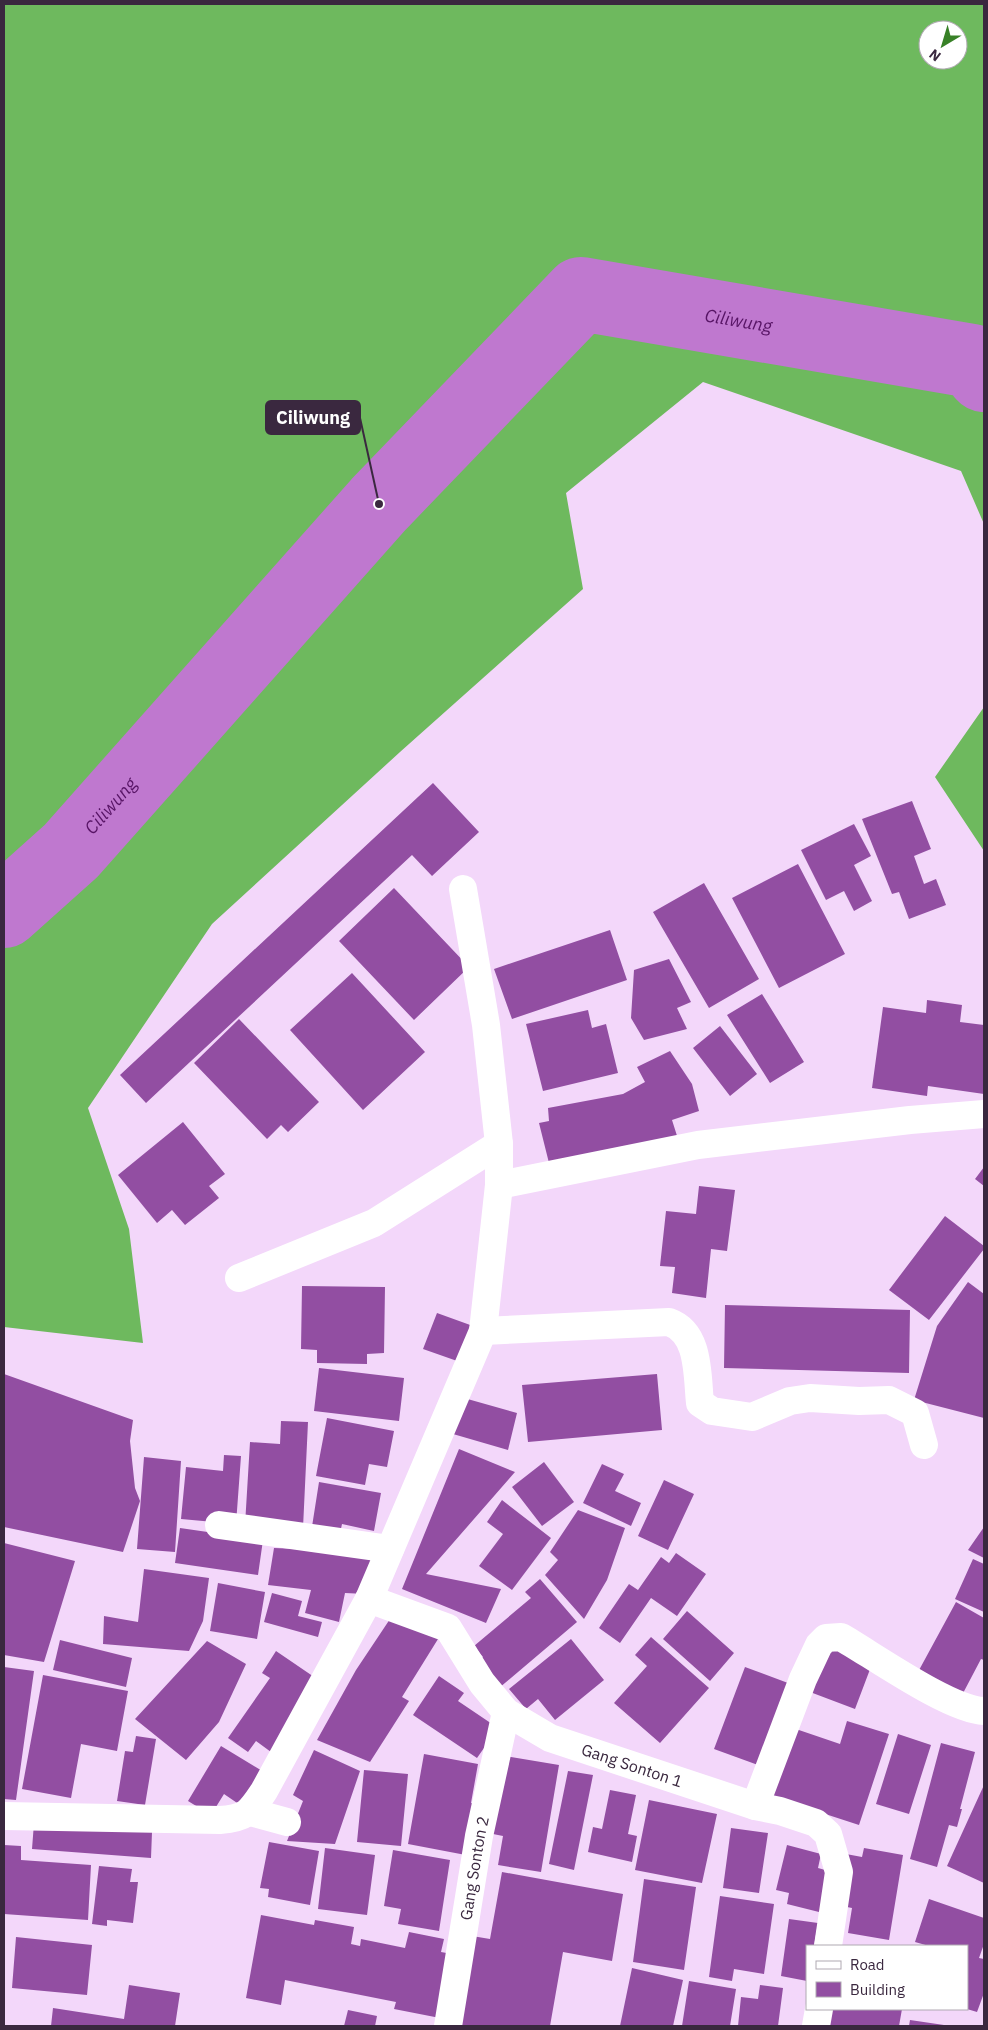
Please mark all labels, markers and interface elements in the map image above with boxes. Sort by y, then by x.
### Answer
north arrow [918,20,968,70]
text: N [925,45,945,65]
water label: Ciliwung [703,303,775,338]
callout: Ciliwung [266,401,360,434]
text: Ciliwung [276,406,350,429]
water label: Ciliwung [79,772,142,839]
street label: Gang Sonton 1 [579,1739,685,1791]
street label: Gang Sonton 2 [455,1814,493,1922]
legend [806,1945,968,2010]
text: Road [850,1955,885,1974]
text: Building [850,1980,905,1999]

